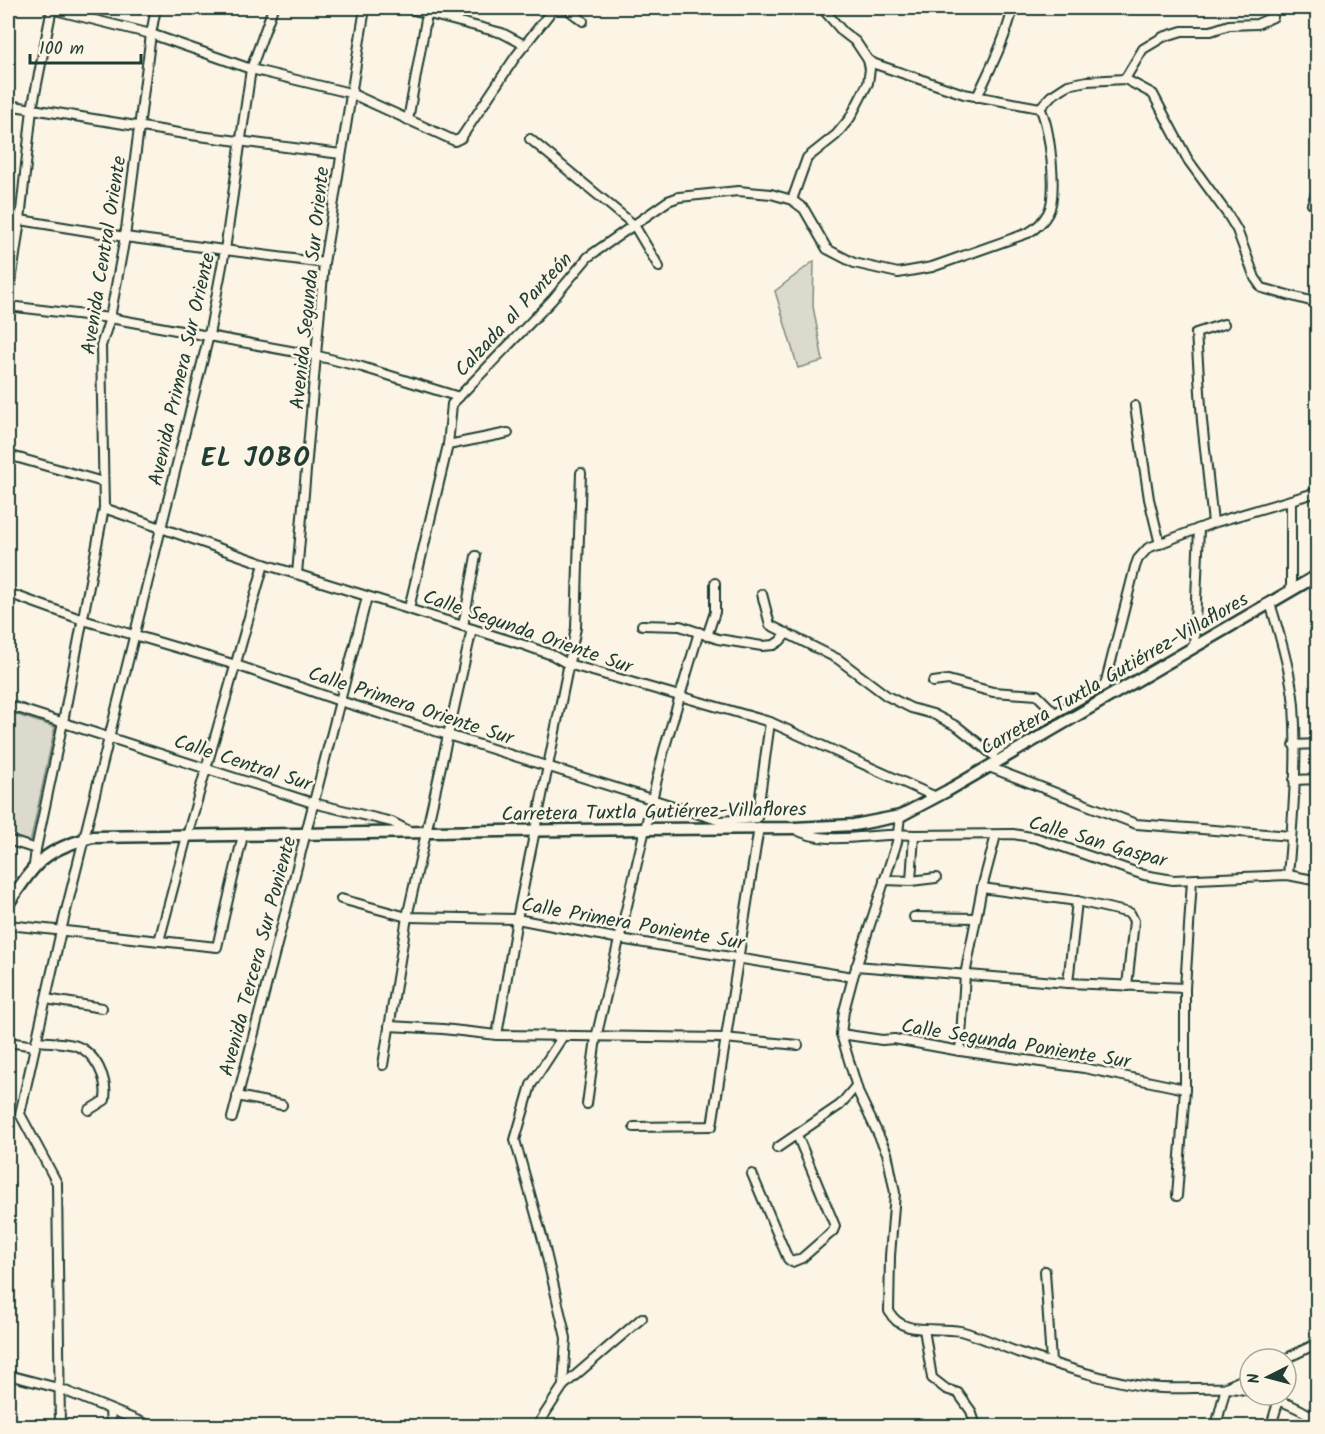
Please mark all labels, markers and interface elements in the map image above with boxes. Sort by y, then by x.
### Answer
scale bar [30,27,141,65]
text: 100 m [39,35,84,64]
street label: Avenida Central Oriente [73,154,136,357]
street label: Avenida Segunda Sur Oriente [282,165,340,411]
street label: Calzada al Panteón [448,245,581,385]
street label: Avenida Primera Sur Oriente [141,250,225,489]
district label: EL JOBO [201,438,311,480]
street label: Calle Segunda Oriente Sur [418,582,638,684]
street label: Carretera Tuxtla Gutiérrez-Villaflores [975,584,1256,765]
street label: Calle Primera Oriente Sur [304,659,519,756]
street label: Calle Central Sur [169,727,317,802]
street label: Carretera Tuxtla Gutiérrez-Villaflores [501,794,807,832]
street label: Calle San Gaspar [1025,808,1172,878]
street label: Avenida Tercera Sur Poniente [211,833,306,1080]
street label: Calle Primera Poniente Sur [519,890,748,961]
street label: Calle Segunda Poniente Sur [899,1011,1134,1079]
north arrow [1238,1347,1298,1407]
text: N [1242,1372,1268,1385]

